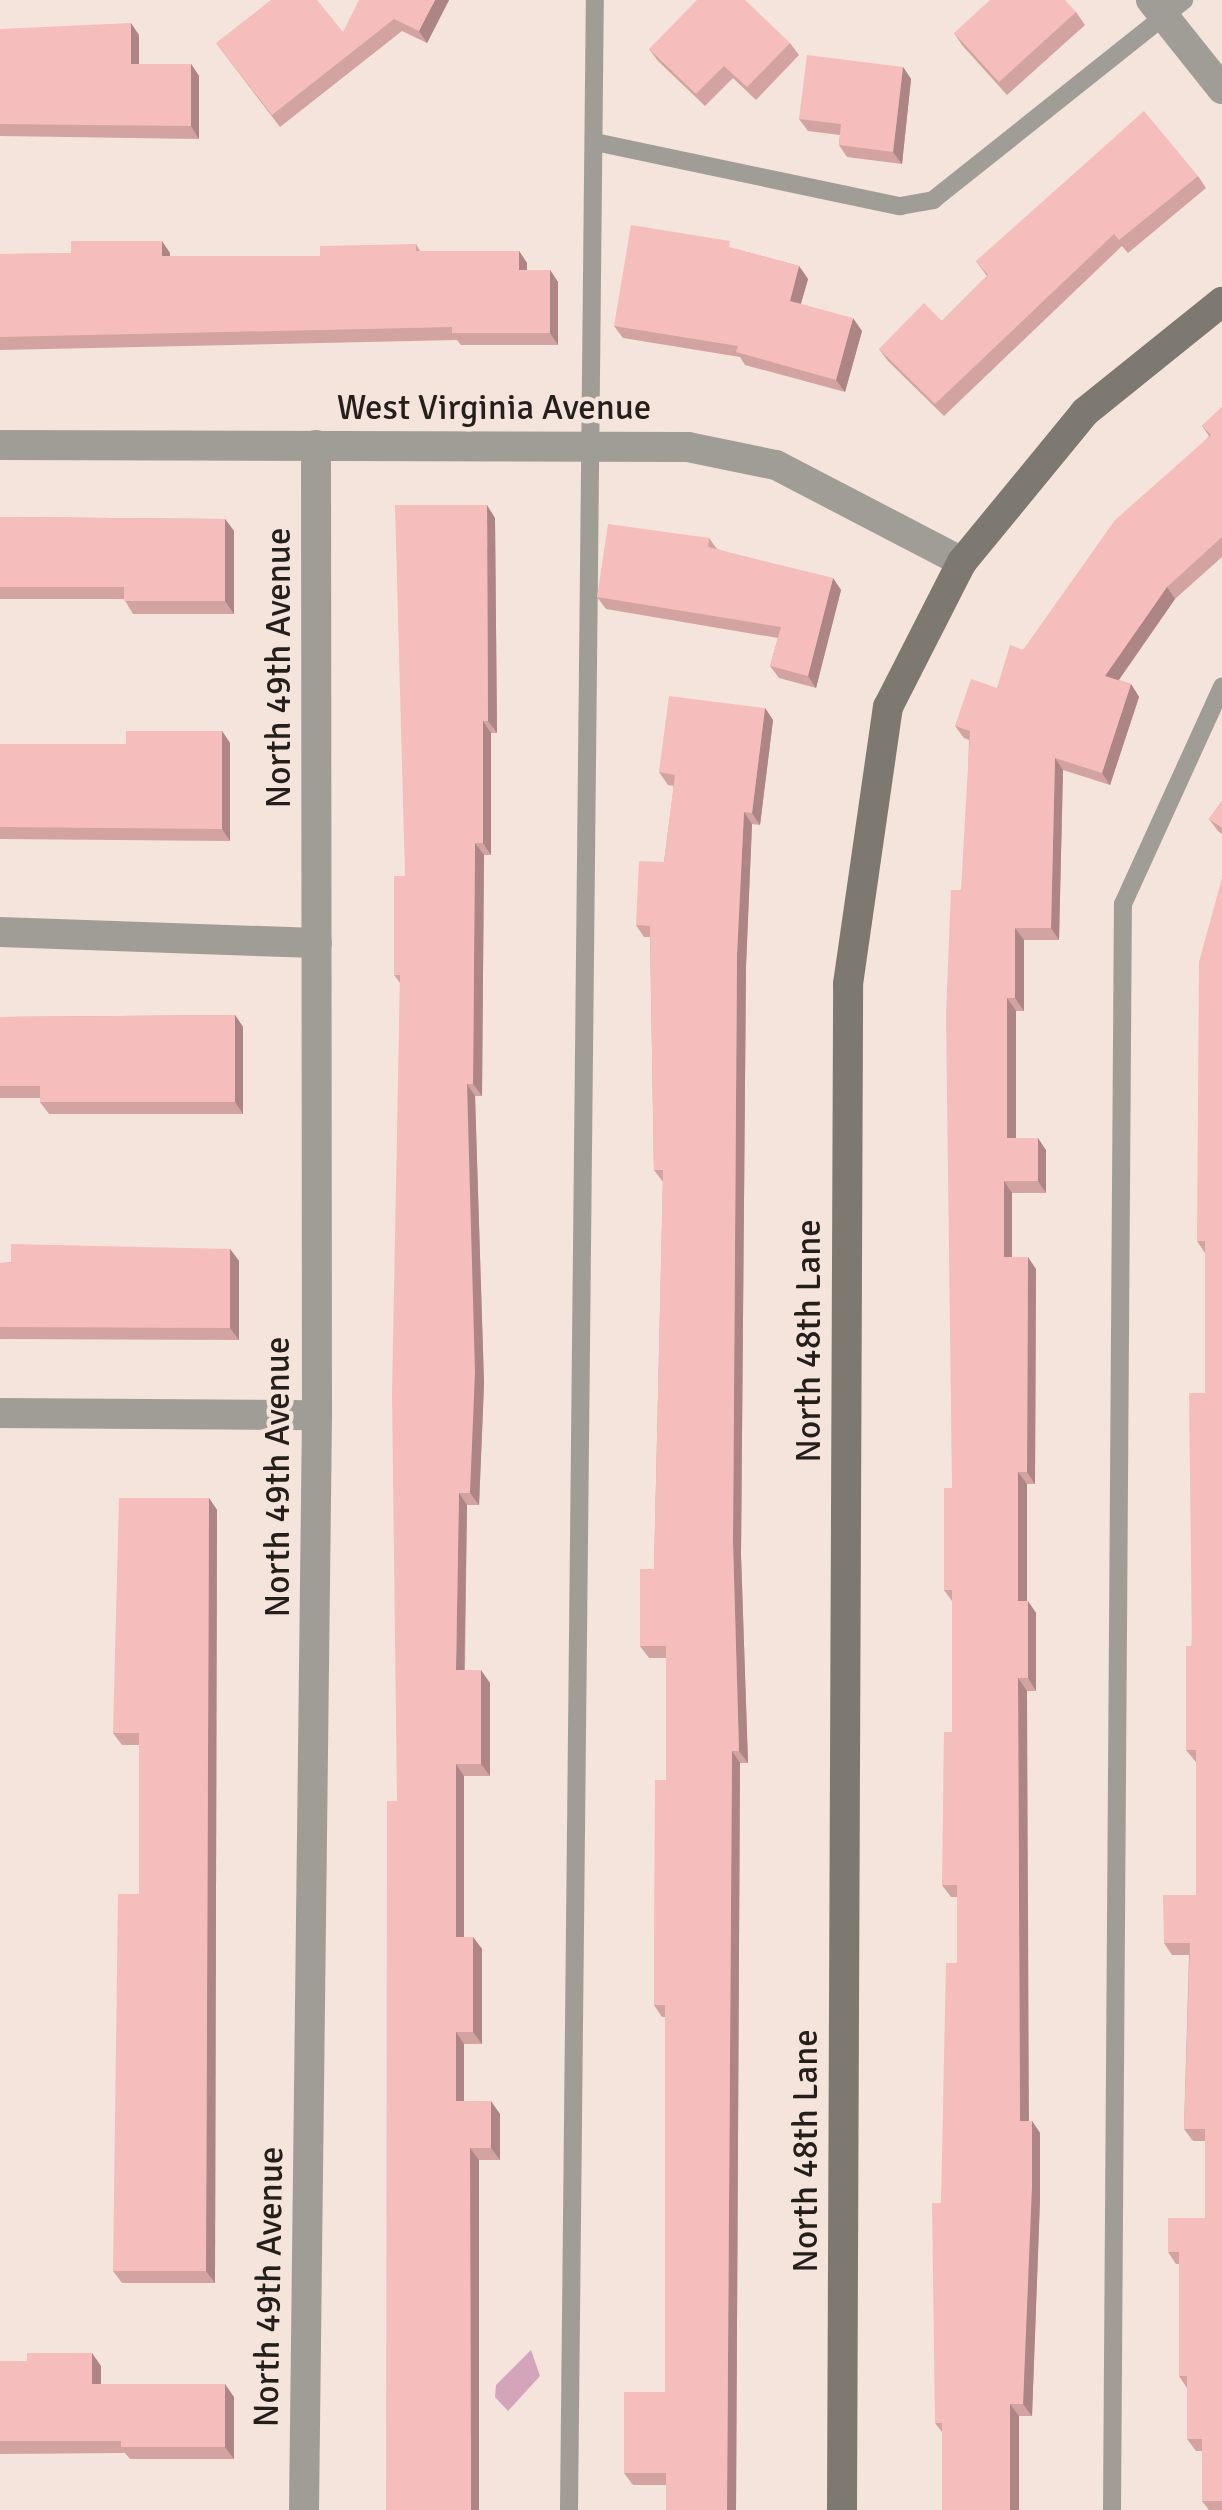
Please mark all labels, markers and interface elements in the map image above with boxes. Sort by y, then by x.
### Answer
street label: West Virginia Avenue [337,387,651,429]
street label: North 49th Avenue [258,528,300,808]
street label: North 48th Lane [788,1219,830,1463]
street label: North 49th Avenue [257,1337,299,1617]
street label: North 48th Lane [785,2029,827,2273]
street label: North 49th Avenue [246,2146,292,2428]

